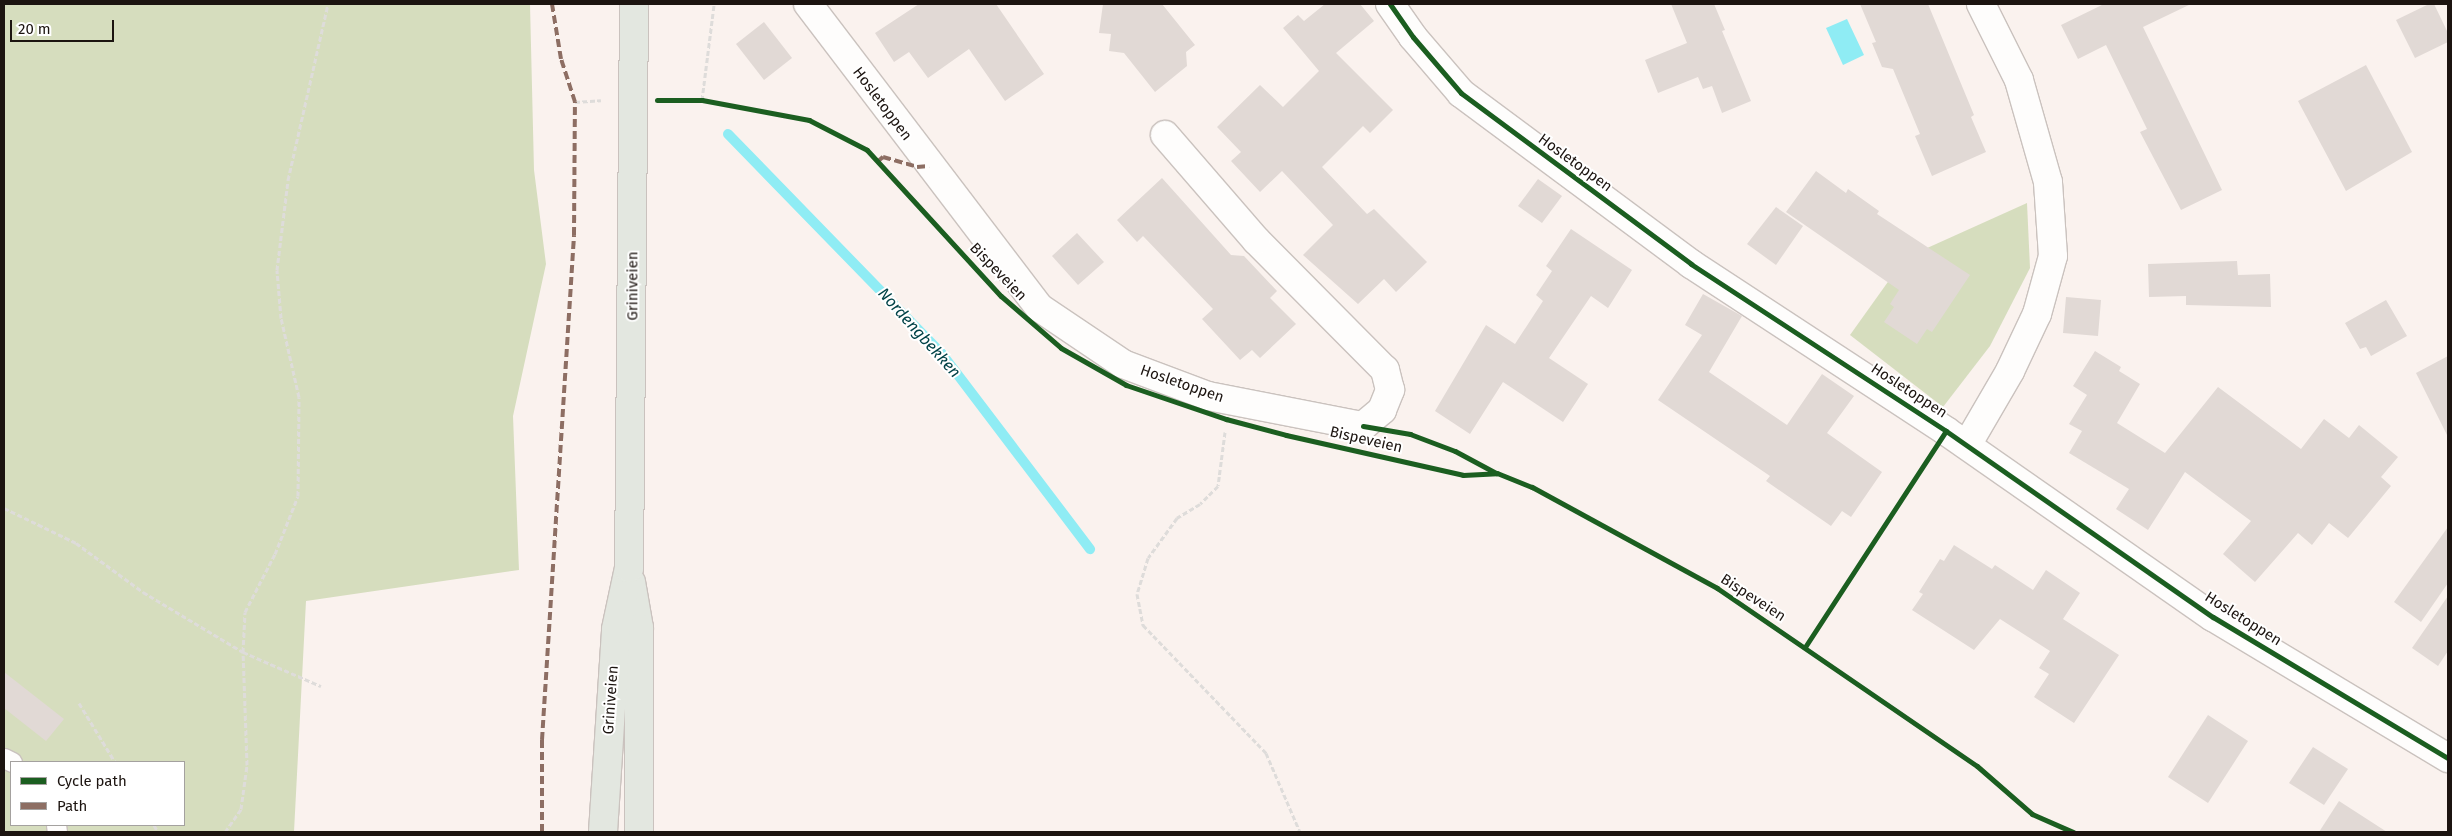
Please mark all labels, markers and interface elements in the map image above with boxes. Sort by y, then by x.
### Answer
scale bar [12,10,116,42]
text: 20 m [18,20,51,38]
street label: Hosletoppen [849,64,915,144]
street label: Hosletoppen [1534,130,1616,196]
street label: Bispeveien [966,239,1030,305]
street label: Griniveien [624,251,642,321]
water label: Nordengbekken [874,284,964,382]
street label: Hosletoppen [1868,360,1950,422]
street label: Hosletoppen [1138,361,1226,407]
street label: Bispeveien [1328,423,1404,457]
street label: Bispeveien [1717,570,1789,626]
street label: Hosletoppen [2201,588,2285,650]
street label: Griniveien [600,665,622,735]
legend [10,761,185,826]
text: Cycle path [57,772,127,790]
text: Path [57,797,87,815]

